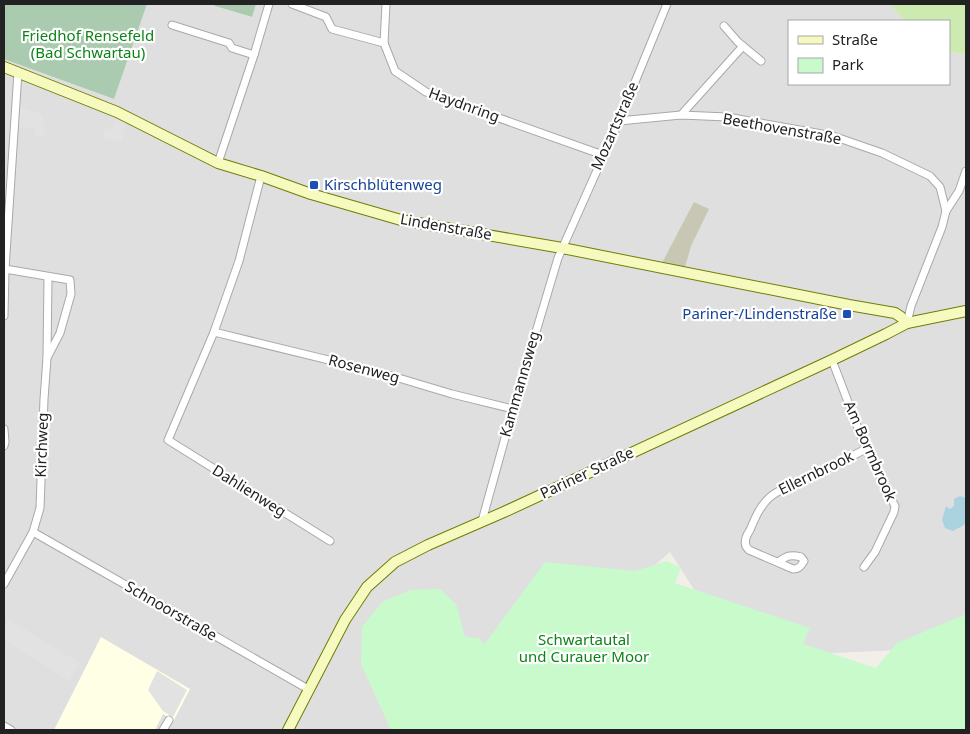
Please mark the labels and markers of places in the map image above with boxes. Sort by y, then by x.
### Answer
place label: Kirschblütenweg [324,174,442,194]
marker: Kirschblütenweg [308,179,320,191]
place label: Pariner-/Lindenstraße [682,303,837,323]
marker: Pariner-/Lindenstraße [841,308,853,320]

